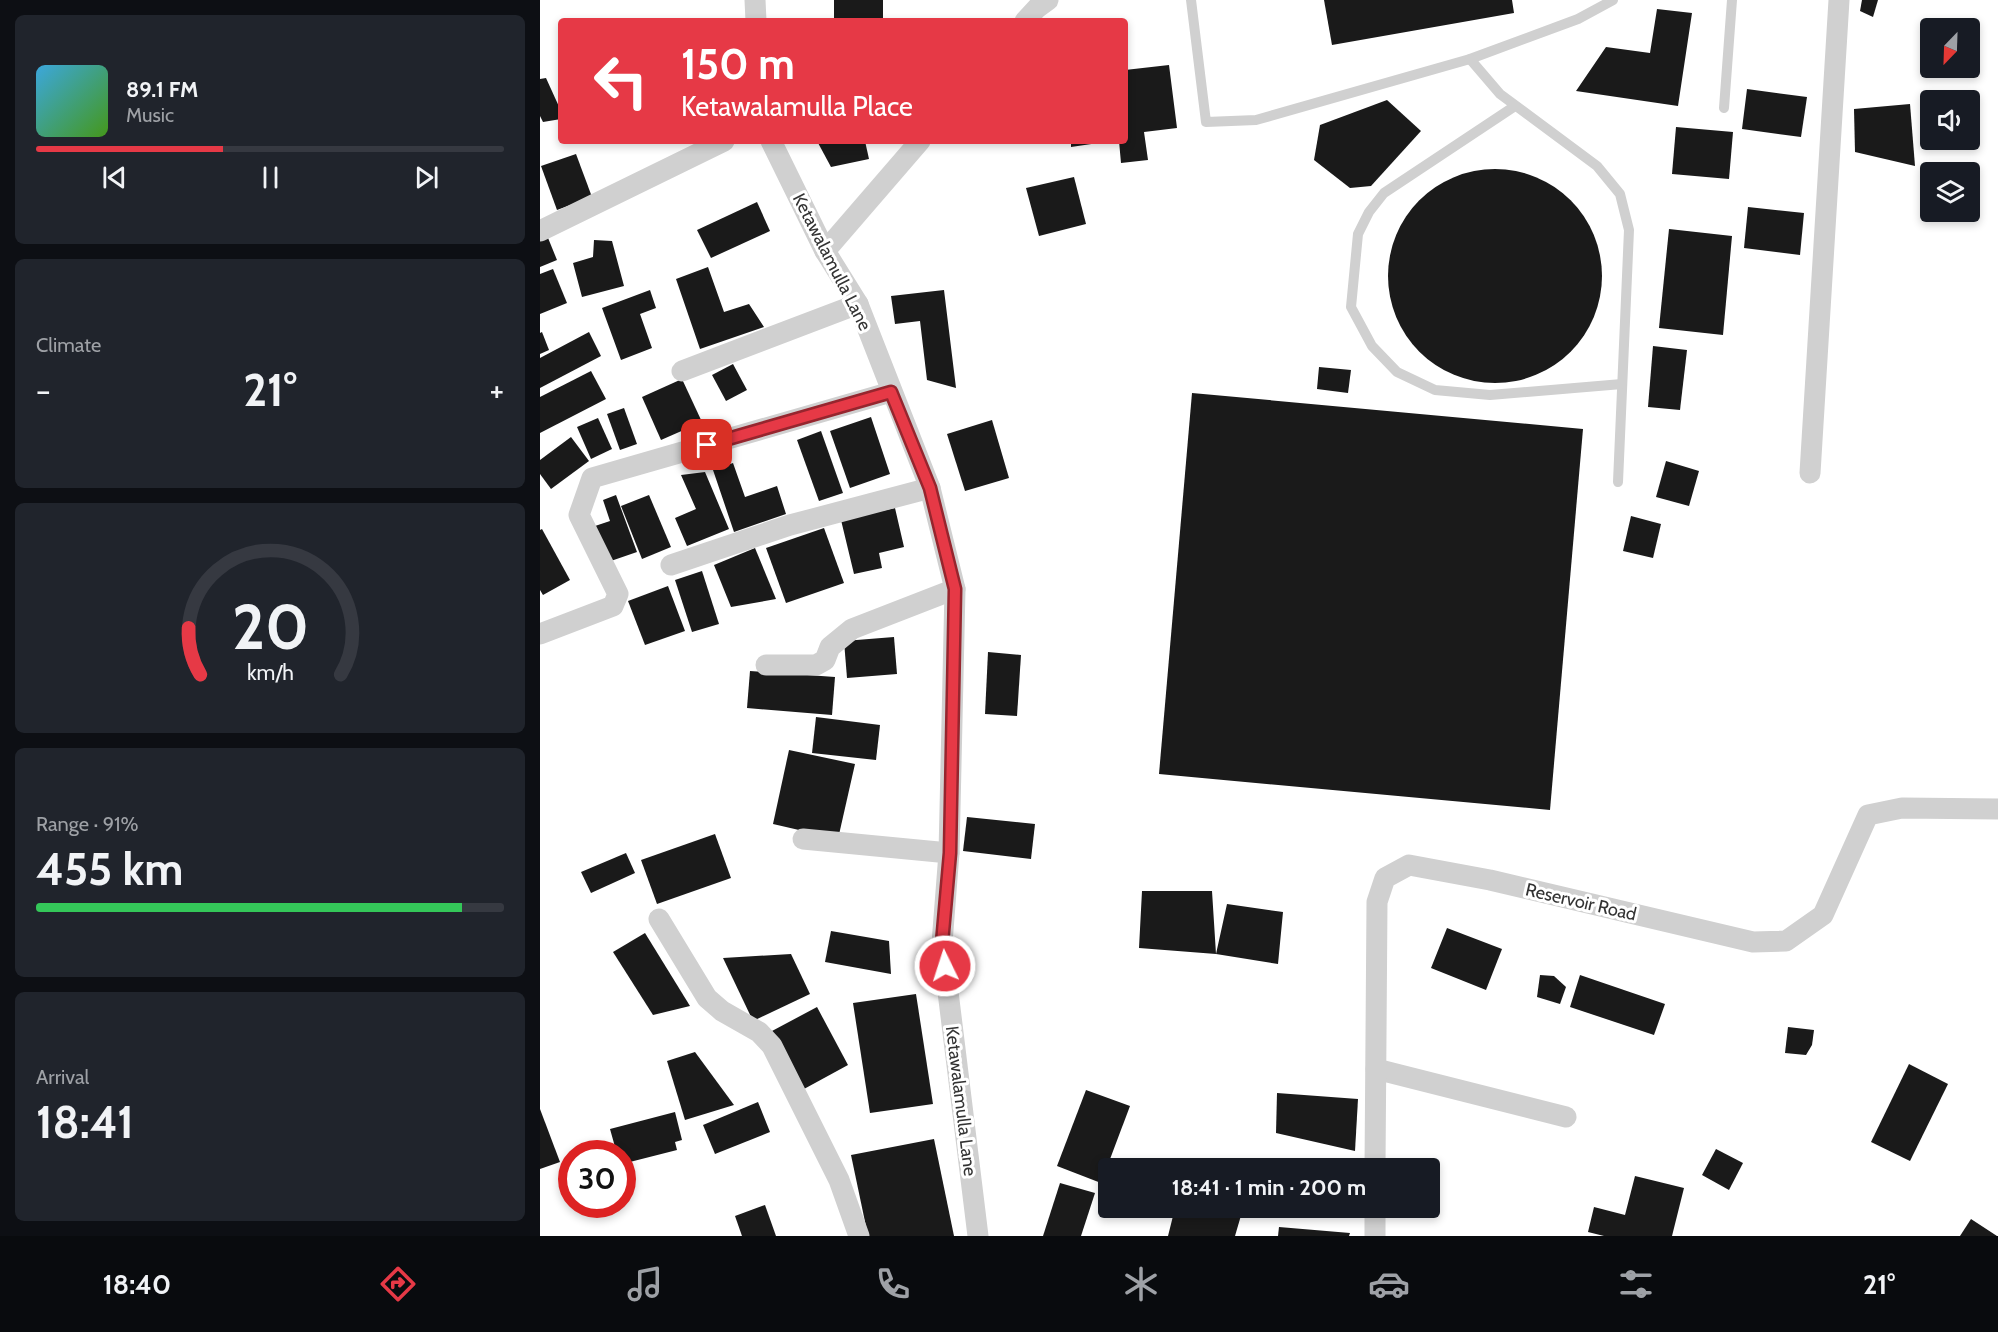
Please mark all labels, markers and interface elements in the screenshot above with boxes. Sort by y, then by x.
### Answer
north arrow [1920,18,1980,78]
map controls [1920,18,1980,222]
text: 150 m [681,38,795,90]
icon: left [582,42,660,120]
text: 89.1 FM [126,76,198,103]
text: Ketawalamulla Place [681,90,913,123]
button: sound [1920,90,1980,150]
text: Music [126,103,174,127]
icon: previous [98,161,131,194]
icon: pause [254,161,287,194]
icon: next [410,161,443,194]
button: layers [1920,162,1980,222]
street label: Ketawalamulla Lane [788,190,876,334]
text: Climate [36,333,101,357]
text: 21° [243,363,297,417]
text: − [36,370,51,410]
text: + [489,370,504,410]
pin [681,419,732,470]
icon: arrive [690,428,723,461]
text: 20 [231,589,309,665]
text: km/h [247,659,293,685]
text: Range · 91% [36,812,139,836]
text: 455 km [36,842,183,896]
street label: Reservoir Road [1523,879,1639,925]
position arrow [913,934,977,998]
street label: Ketawalamulla Lane [941,1025,981,1177]
text: Arrival [36,1065,89,1089]
text: 18:41 [36,1095,134,1149]
speed limit sign: 30 [558,1140,636,1218]
text: 18:41 · 1 min · 200 m [1172,1174,1366,1201]
icon: directions [377,1263,419,1305]
icon: music [624,1263,666,1305]
icon: phone [872,1263,914,1305]
icon: climate [1120,1263,1162,1305]
icon: car [1368,1263,1410,1305]
icon: filters [1615,1263,1657,1305]
text: 18:40 [103,1268,171,1301]
text: 21° [1863,1268,1895,1301]

